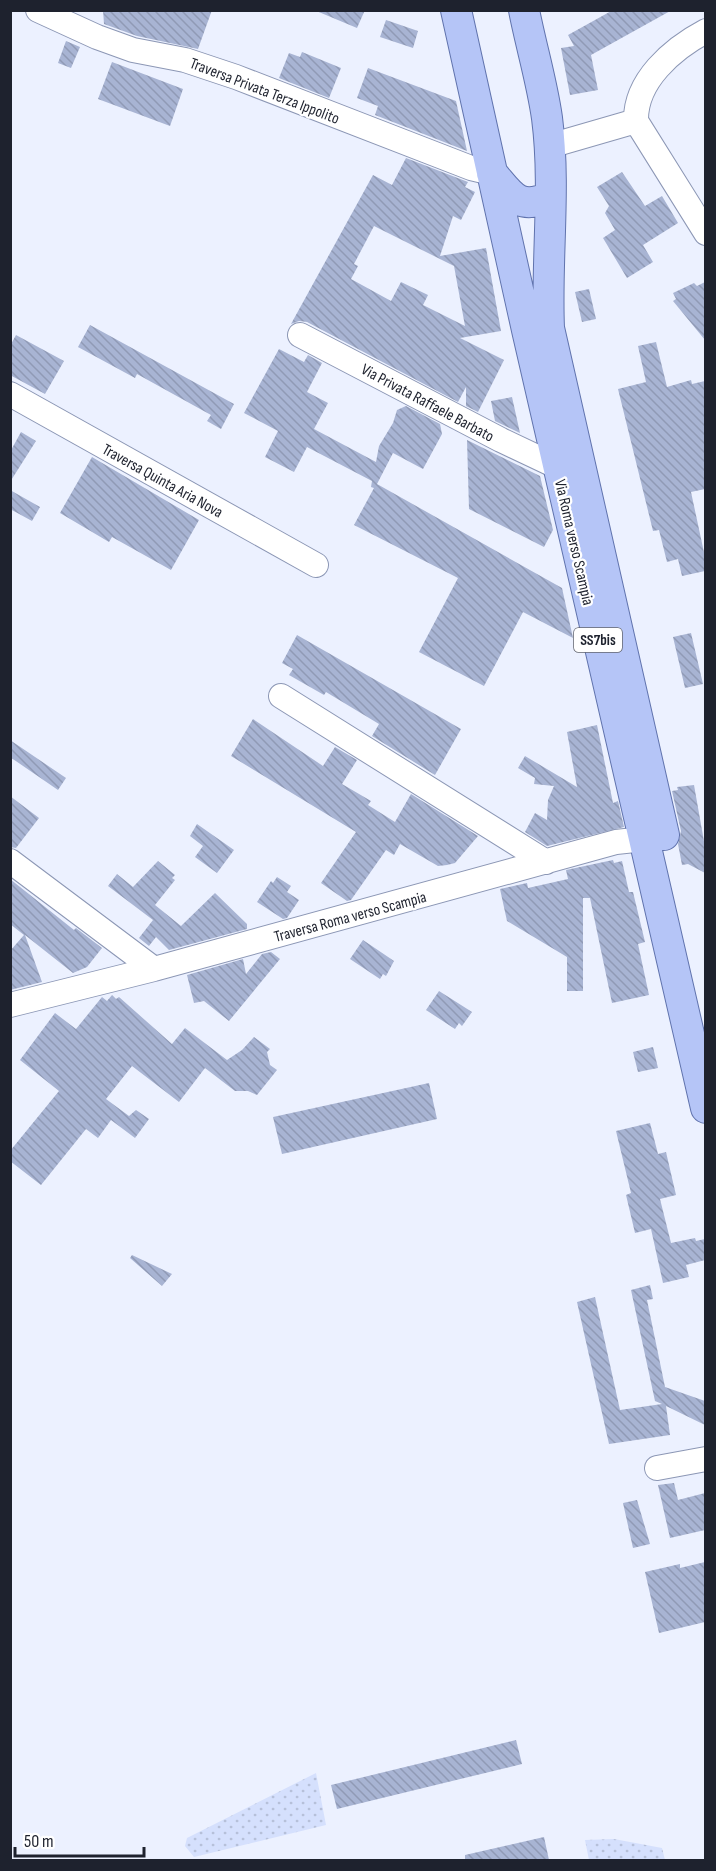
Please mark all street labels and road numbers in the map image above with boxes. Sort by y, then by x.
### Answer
street label: Traversa Privata Terza Ippolito [187,54,342,129]
street label: Via Privata Raffaele Barbato [358,360,497,446]
street label: Traversa Quinta Aria Nova [99,440,226,522]
street label: Via Roma verso Scampia [550,477,597,607]
road number: SS7bis [574,628,622,652]
street label: Traversa Roma verso Scampia [272,888,429,947]

